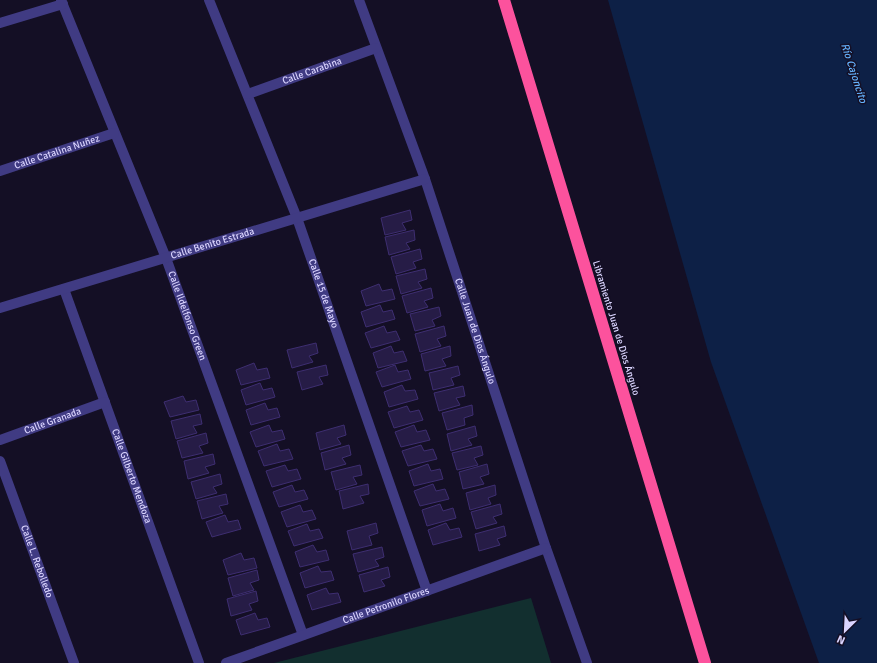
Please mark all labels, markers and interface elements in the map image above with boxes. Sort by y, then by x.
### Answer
water label: Río Cajoncito [838,41,870,106]
street label: Calle Carabina [281,55,343,87]
street label: Calle Catalina Nuñez [13,132,102,172]
street label: Calle Benito Estrada [169,225,256,262]
street label: Calle 15 de Mayo [306,257,341,330]
street label: Libramiento Juan de Dios Ángulo [590,259,643,397]
street label: Calle Ildelfonso Green [165,269,209,362]
street label: Calle Juan de Dios Ángulo [452,277,498,386]
street label: Calle Granada [22,405,83,437]
street label: Calle Gilberto Mendoza [109,427,154,525]
street label: Calle L. Rebolledo [18,523,56,599]
street label: Calle Petronilo Flores [341,584,432,627]
north arrow [825,611,865,651]
text: N [835,632,847,647]

